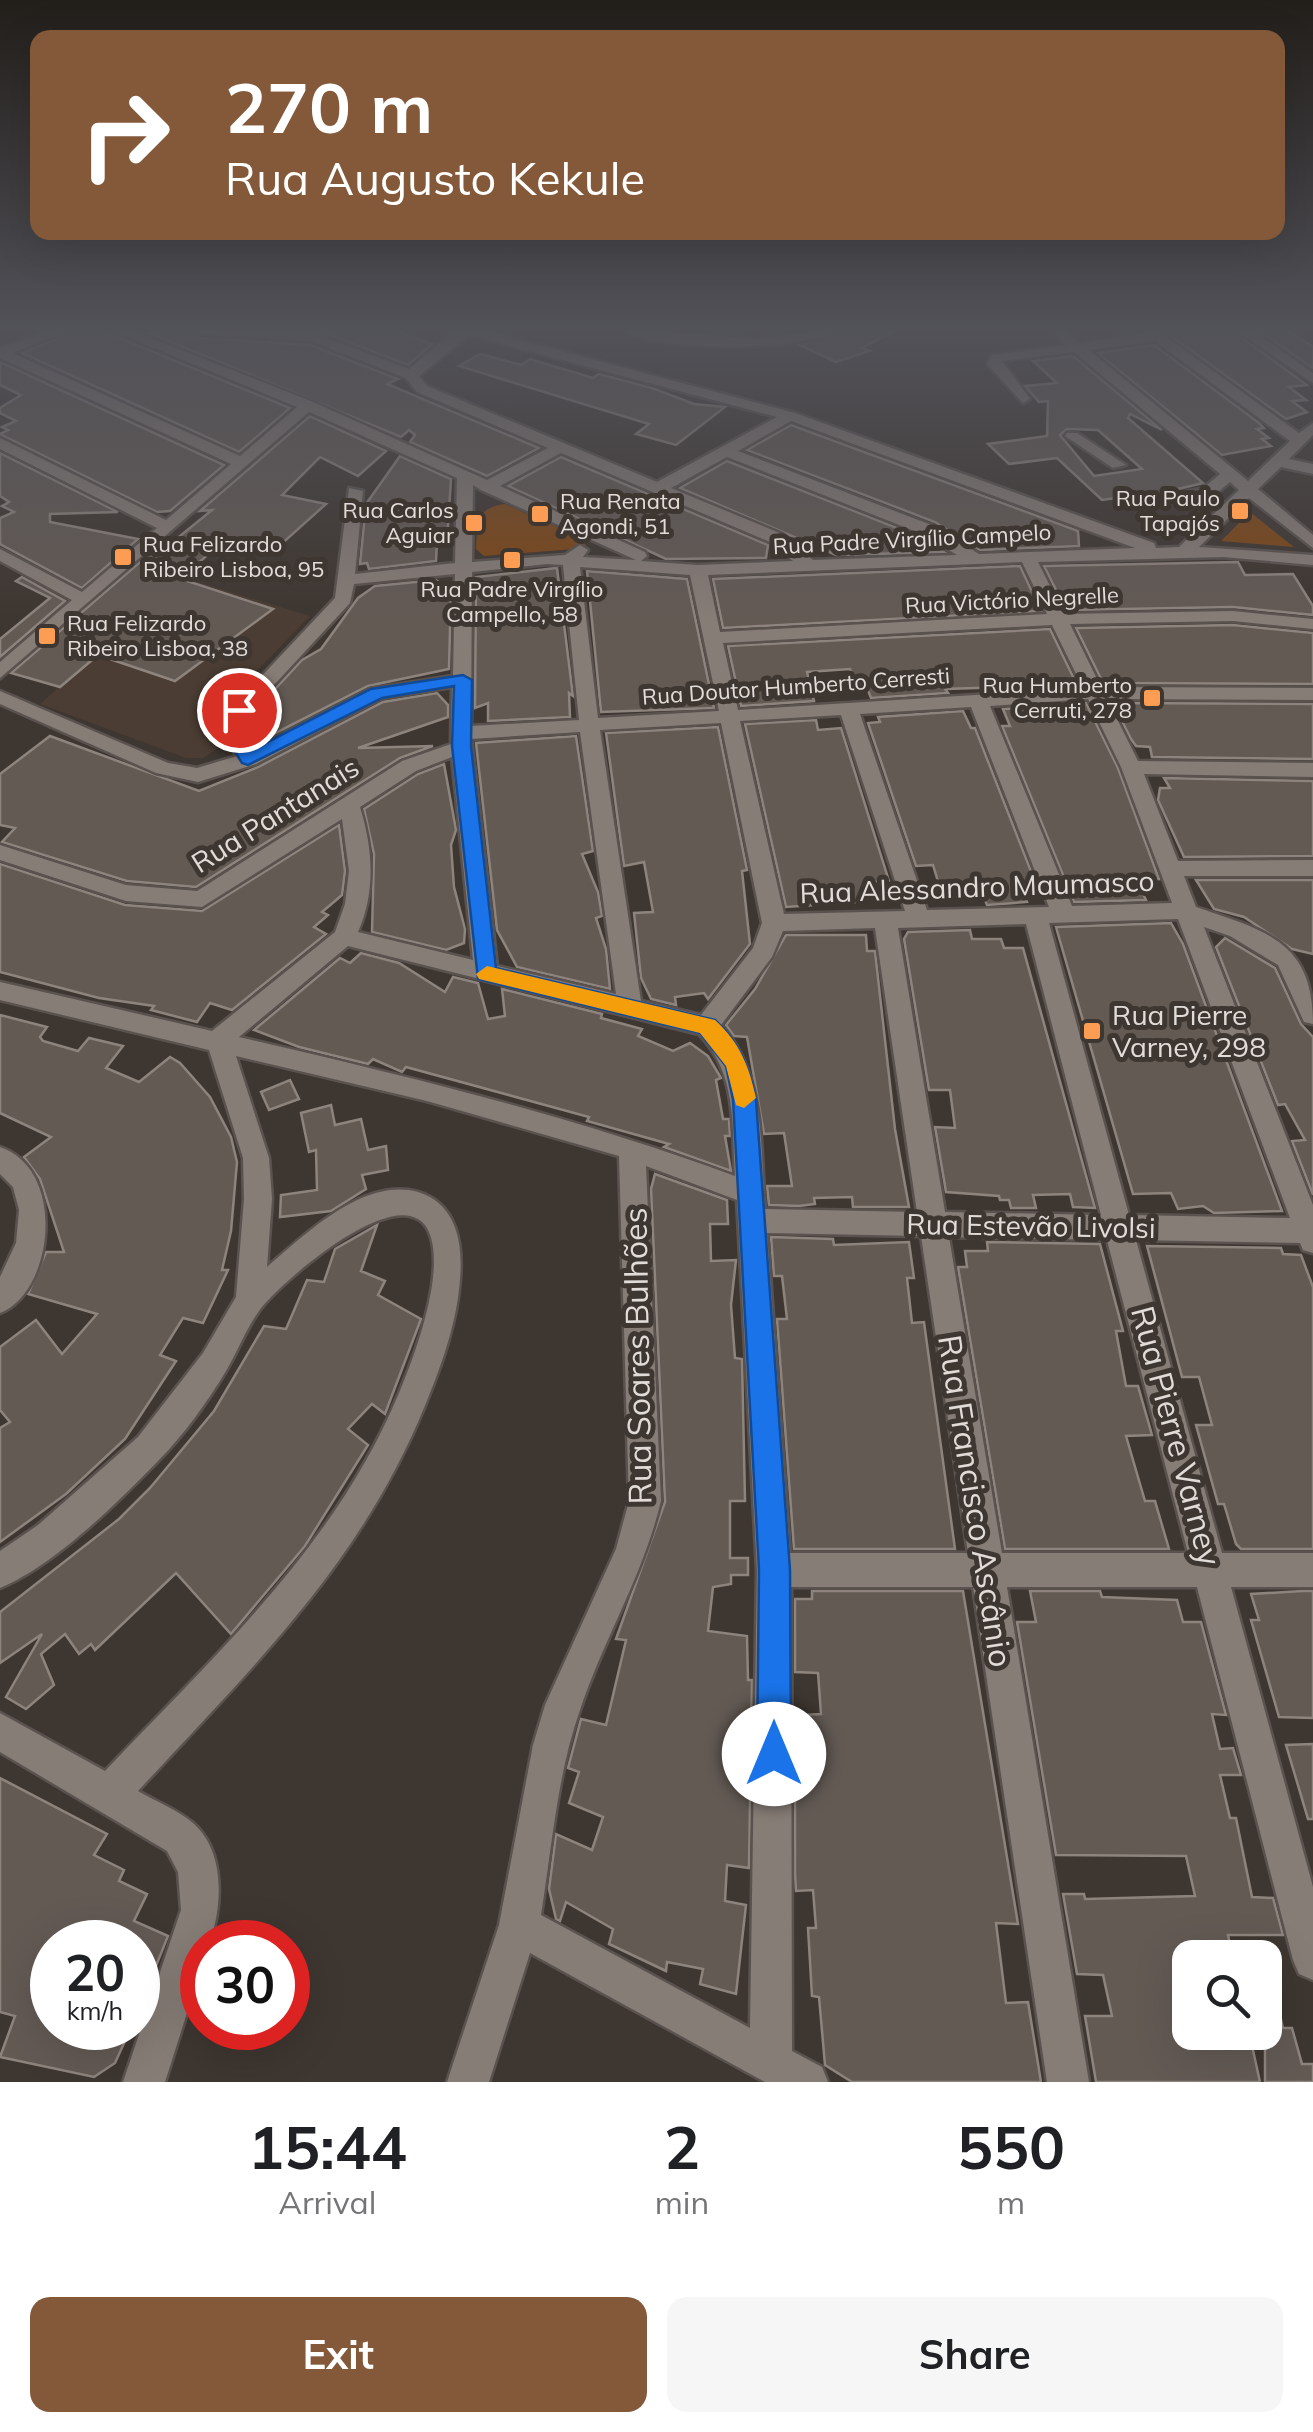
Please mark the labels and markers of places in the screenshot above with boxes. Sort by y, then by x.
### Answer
place label: Rua Paulo Tapajós [1116,484,1220,537]
place label: Rua Renata Agondi, 51 [560,487,681,540]
place label: Rua Carlos Aguiar [343,496,454,549]
marker: Rua Paulo Tapajós [1229,500,1251,522]
marker: Rua Renata Agondi, 51 [529,503,551,525]
marker: Rua Carlos Aguiar [463,512,485,534]
place label: Rua Felizardo Ribeiro Lisboa, 95 [143,530,324,583]
marker: Rua Felizardo Ribeiro Lisboa, 95 [112,546,134,568]
marker: Rua Padre Virgílio Campello, 58 [501,549,523,571]
place label: Rua Padre Virgílio Campello, 58 [421,575,603,628]
place label: Rua Felizardo Ribeiro Lisboa, 38 [67,609,248,662]
marker: Rua Felizardo Ribeiro Lisboa, 38 [36,625,58,647]
pin [197,668,282,753]
place label: Rua Humberto Cerruti, 278 [982,671,1132,724]
marker: Rua Humberto Cerruti, 278 [1141,687,1163,709]
place label: Rua Pierre Varney, 298 [1112,997,1266,1064]
marker: Rua Pierre Varney, 298 [1081,1020,1103,1042]

